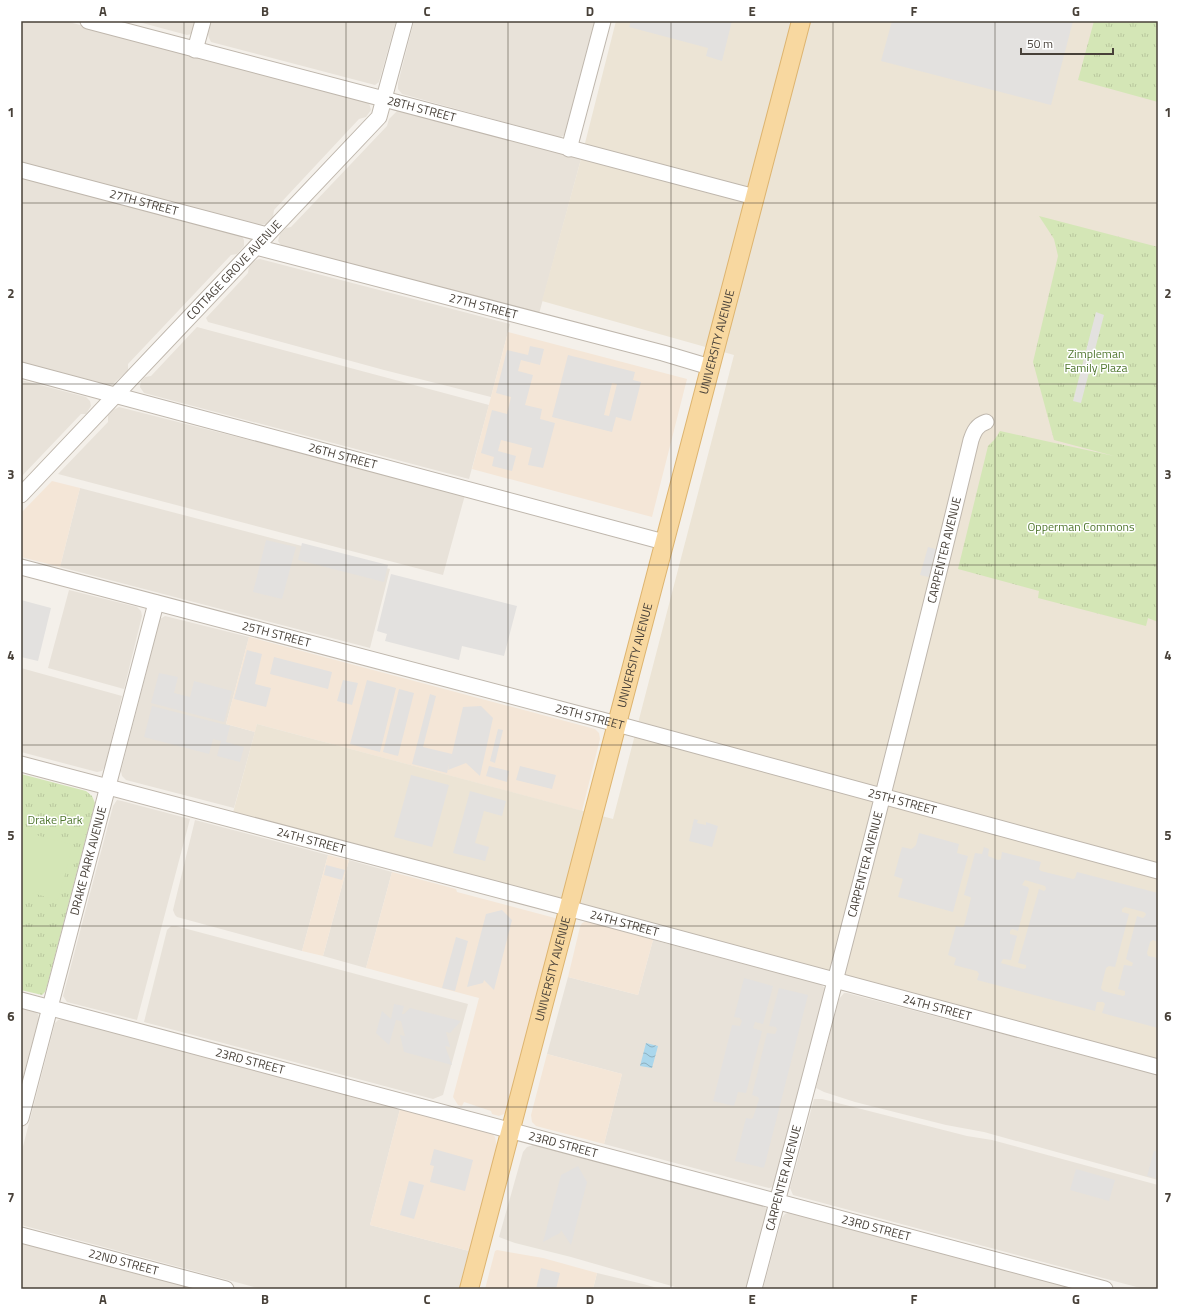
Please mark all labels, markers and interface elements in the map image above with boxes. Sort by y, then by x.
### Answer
text: A [99,1,107,21]
text: B [261,1,269,21]
text: C [423,1,431,21]
text: D [586,1,594,21]
text: E [748,1,756,21]
text: F [911,1,918,21]
text: G [1072,1,1080,21]
scale bar [1021,30,1113,56]
text: 50 m [1027,34,1053,53]
street label: 28TH STREET [385,90,459,127]
text: 1 [7,102,15,122]
text: 1 [1164,102,1172,122]
street label: 27TH STREET [107,184,181,220]
street label: COTTAGE GROVE AVENUE [182,215,286,324]
text: 2 [7,283,15,303]
text: 2 [1164,283,1172,303]
street label: UNIVERSITY AVENUE [694,287,739,396]
street label: 27TH STREET [447,288,521,324]
park label: Zimpleman Family Plaza [1064,344,1128,377]
street label: 26TH STREET [306,437,380,474]
text: 3 [7,464,15,484]
text: 3 [1164,464,1172,484]
street label: CARPENTER AVENUE [922,494,966,605]
park label: Opperman Commons [1027,517,1135,536]
street label: UNIVERSITY AVENUE [612,600,657,710]
street label: 25TH STREET [240,616,314,652]
text: 4 [7,645,15,665]
text: 4 [1164,645,1172,665]
street label: 25TH STREET [553,698,627,735]
street label: 25TH STREET [866,783,940,820]
street label: DRAKE PARK AVENUE [65,804,111,917]
street label: CARPENTER AVENUE [842,809,888,919]
park label: Drake Park [27,810,83,829]
street label: 24TH STREET [275,822,348,858]
text: 5 [7,825,15,845]
text: 5 [1164,825,1172,845]
street label: 24TH STREET [588,905,662,941]
street label: UNIVERSITY AVENUE [530,914,575,1023]
street label: 24TH STREET [901,989,974,1026]
text: 6 [7,1006,15,1026]
text: 6 [1164,1006,1172,1026]
street label: 23RD STREET [213,1042,288,1079]
street label: CARPENTER AVENUE [760,1122,806,1233]
street label: 23RD STREET [526,1126,601,1163]
text: 7 [7,1187,15,1207]
text: 7 [1164,1187,1172,1207]
street label: 23RD STREET [839,1209,914,1246]
street label: 22ND STREET [86,1243,161,1280]
text: A [99,1289,107,1309]
text: B [261,1289,269,1309]
text: C [423,1289,431,1309]
text: D [586,1289,594,1309]
text: E [748,1289,756,1309]
text: F [911,1289,918,1309]
text: G [1072,1289,1080,1309]

